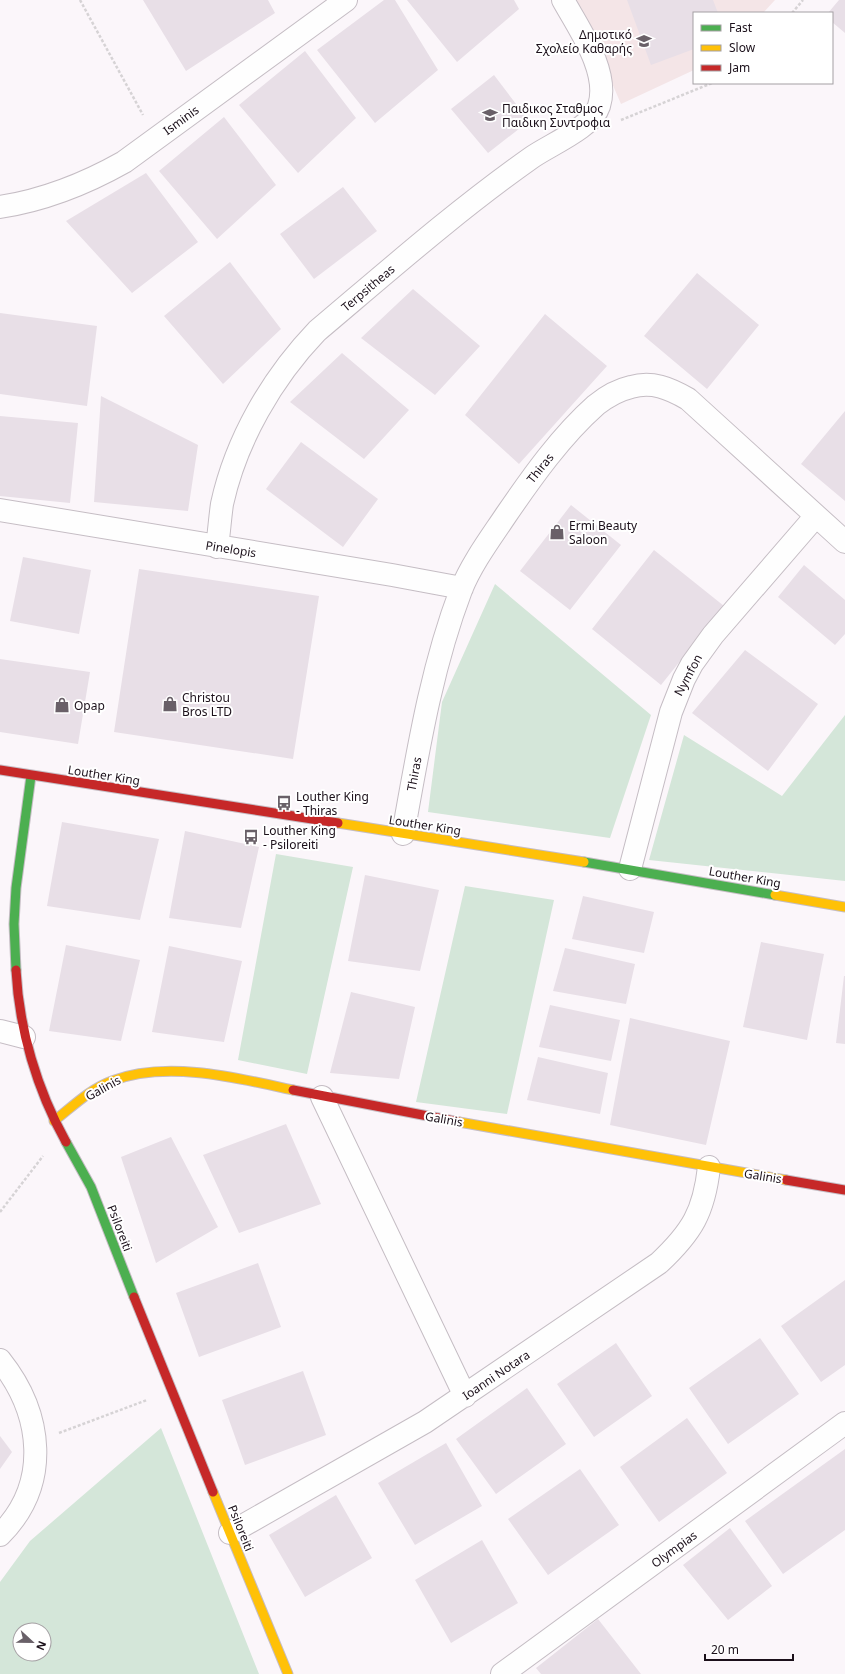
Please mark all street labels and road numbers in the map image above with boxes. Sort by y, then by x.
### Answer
street label: Isminis [160,101,203,139]
street label: Terpsitheas [338,261,398,315]
street label: Thiras [523,449,558,487]
street label: Pinelopis [204,537,258,561]
street label: Nymfon [670,651,706,699]
street label: Thiras [402,755,426,793]
street label: Louther King [67,761,141,789]
street label: Louther King [388,811,462,839]
street label: Louther King [708,862,782,892]
street label: Galinis [82,1071,124,1105]
street label: Galinis [424,1107,464,1131]
street label: Galinis [743,1165,783,1187]
street label: Psiloreiti [103,1202,137,1254]
street label: Ioanni Notara [459,1346,533,1404]
street label: Psiloreiti [224,1502,258,1554]
street label: Olympias [648,1526,701,1571]

